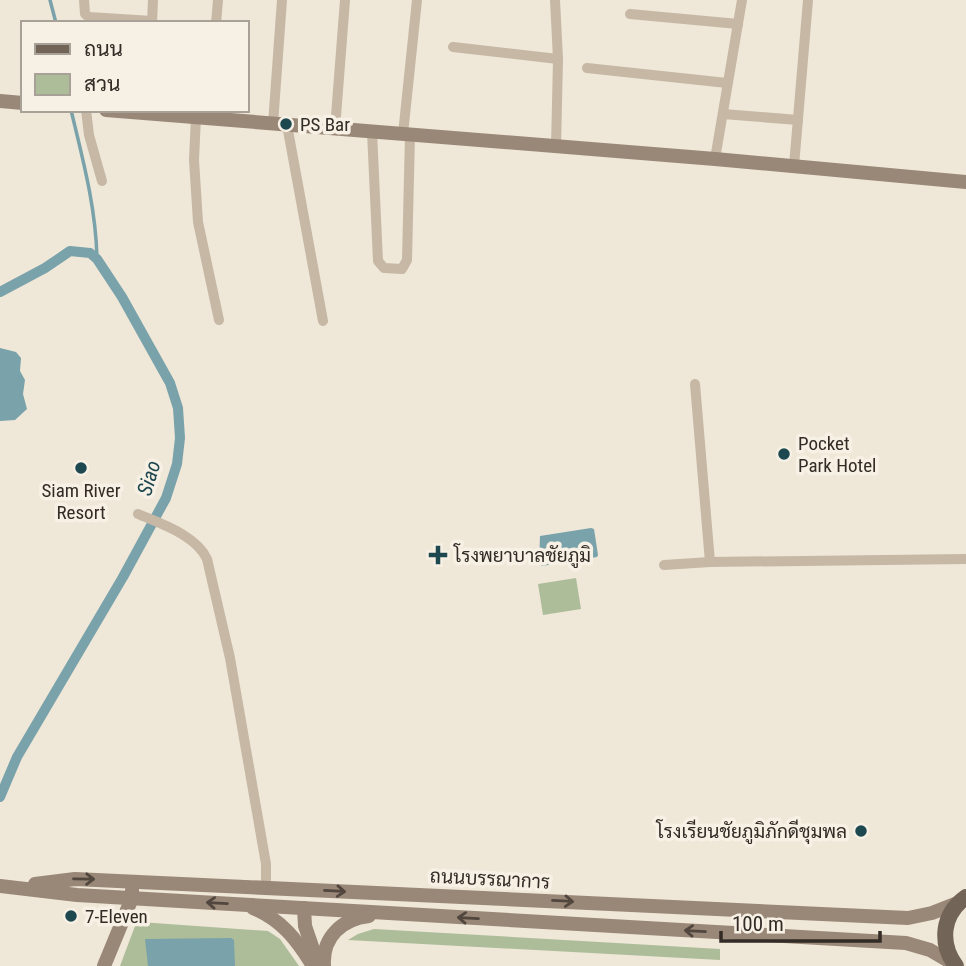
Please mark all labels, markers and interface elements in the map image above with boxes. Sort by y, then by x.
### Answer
legend [21,21,248,112]
text: ถนน [84,37,123,61]
text: สวน [84,72,120,96]
place label: PS Bar [300,113,350,136]
marker: PS Bar [278,116,294,132]
place label: Pocket Park Hotel [798,432,876,477]
marker: Pocket Park Hotel [776,446,792,462]
water label: Siao [132,458,166,498]
marker: Siam River Resort [73,460,89,476]
place label: Siam River Resort [41,479,121,524]
place label: โรงพยาบาลชัยภูมิ [453,543,591,569]
marker: โรงพยาบาลชัยภูมิ [428,545,448,565]
place label: โรงเรียนชัยภูมิภักดีชุมพล [655,819,847,845]
marker: โรงเรียนชัยภูมิภักดีชุมพล [853,823,869,839]
street label: ถนนบรรณาการ [429,864,551,894]
one-way arrow [72,873,95,886]
one-way arrow [324,884,347,897]
one-way arrow [551,895,574,908]
one-way arrow [206,896,228,909]
scale bar [721,900,880,944]
place label: 7-Eleven [85,905,148,928]
marker: 7-Eleven [63,908,79,924]
one-way arrow [457,911,480,924]
text: 100 m [732,912,784,936]
one-way arrow [685,924,707,937]

